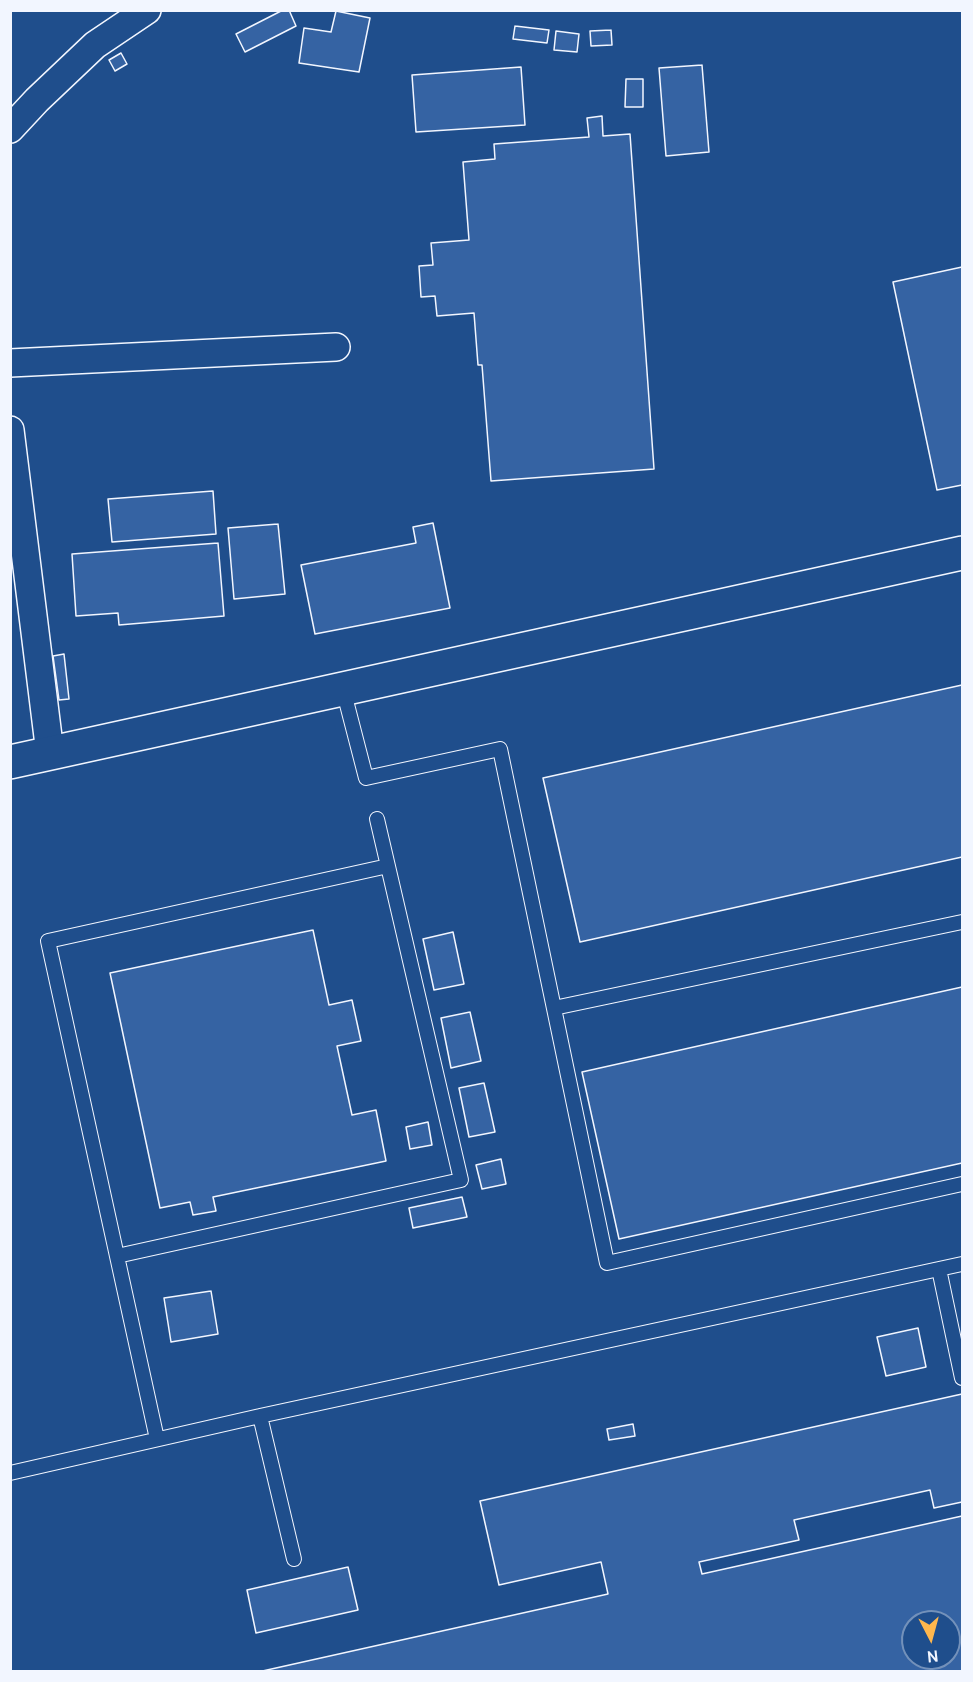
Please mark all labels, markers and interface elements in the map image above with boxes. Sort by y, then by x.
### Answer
north arrow [901,1610,961,1670]
text: N [926,1646,939,1666]

